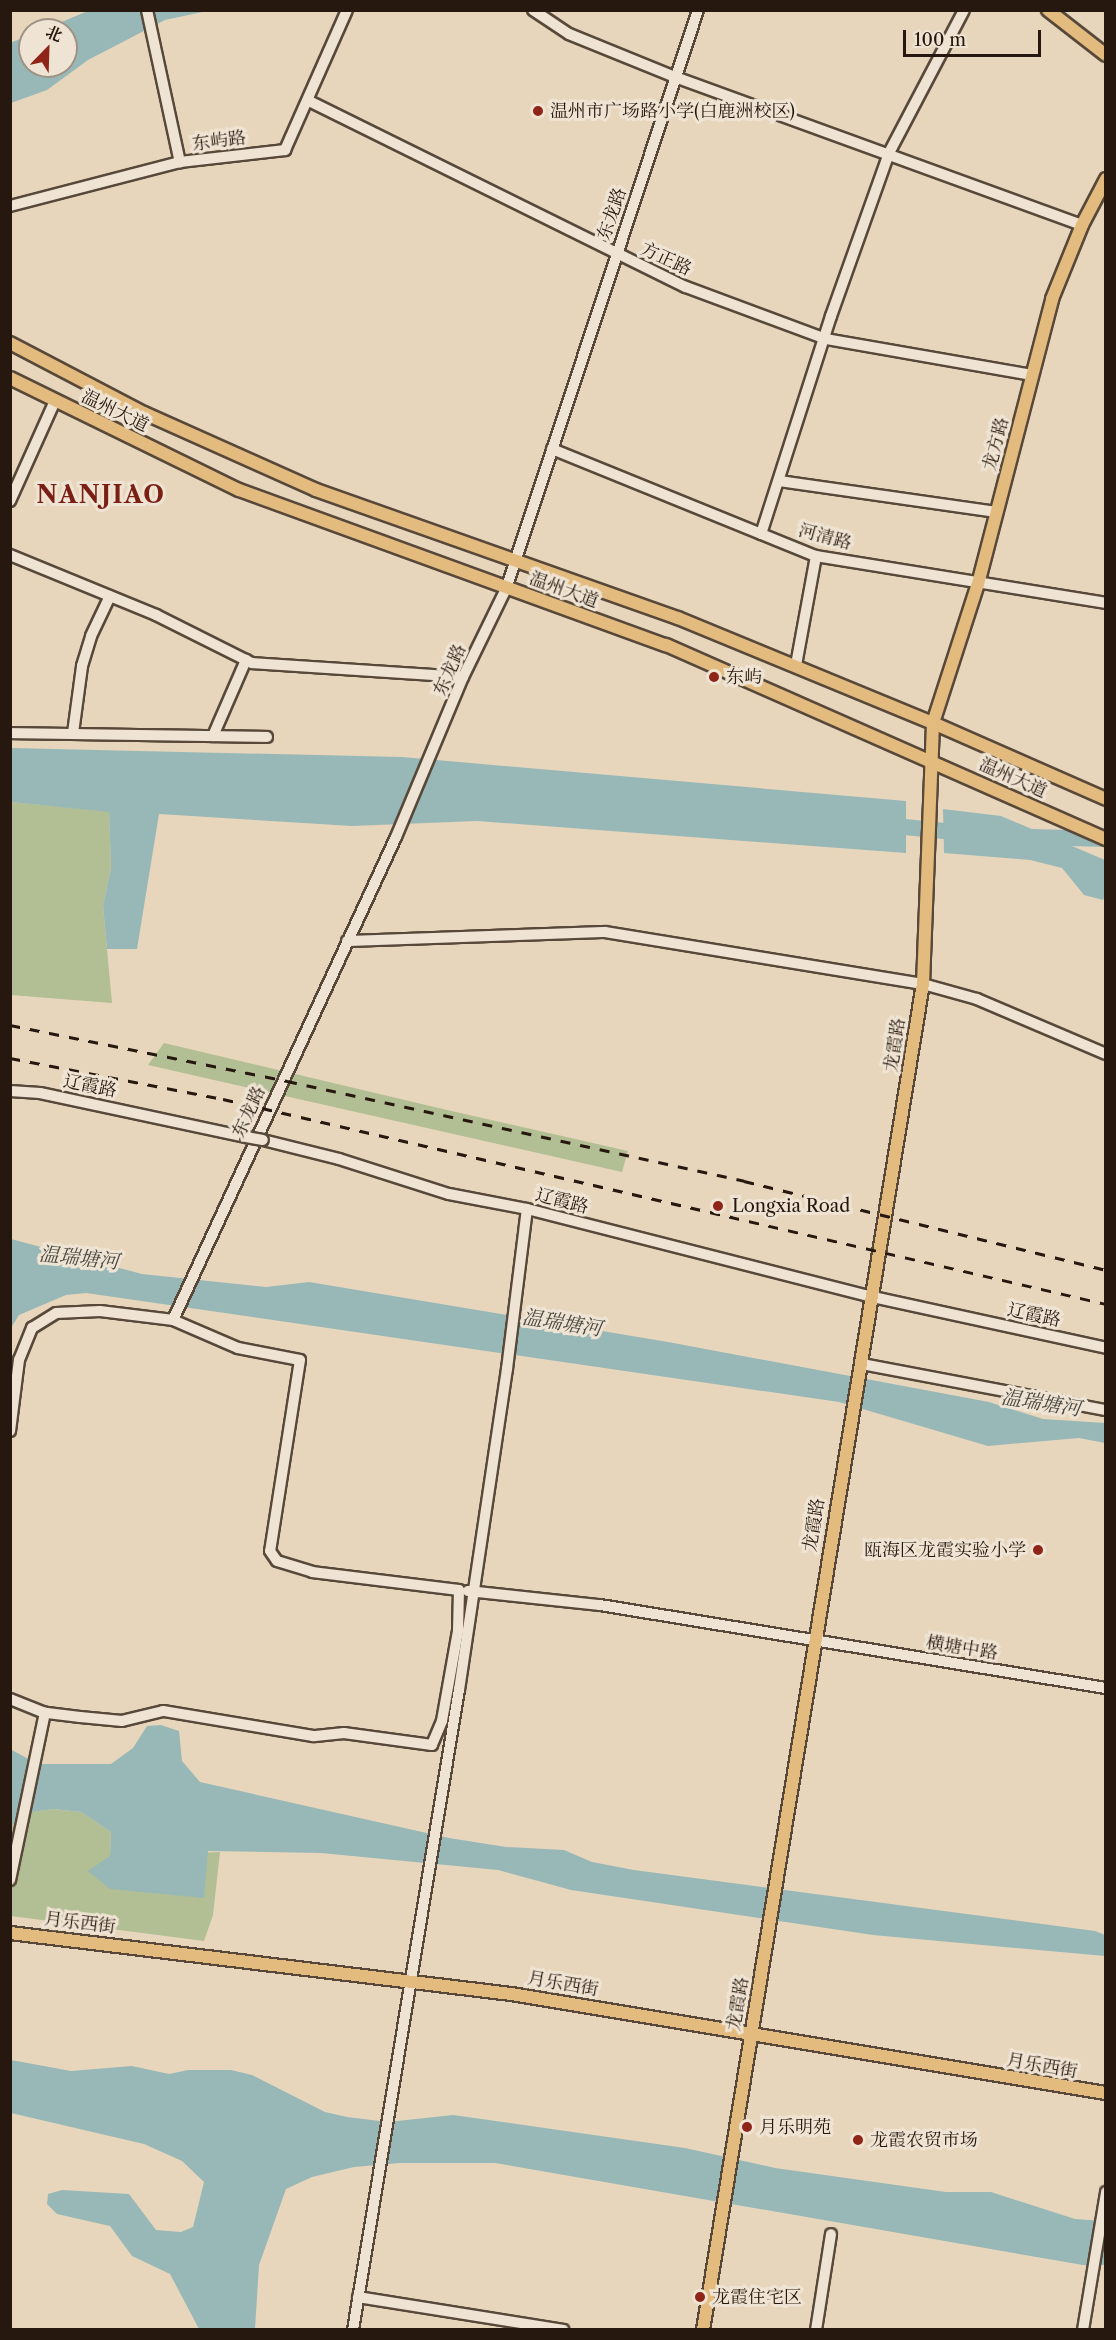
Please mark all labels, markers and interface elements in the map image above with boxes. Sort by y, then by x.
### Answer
north arrow [18,18,78,78]
scale bar [906,18,1044,56]
text: 北 [43,21,66,46]
text: 100 m [914,29,966,51]
place label: 温州市广场路小学(白鹿洲校区) [550,100,795,122]
marker: 温州市广场路小学(白鹿洲校区) [531,104,545,118]
street label: 东屿路 [191,127,247,155]
street label: 东龙路 [593,185,631,243]
street label: 方正路 [637,238,695,280]
street label: 温州大道 [78,386,152,436]
street label: 龙方路 [979,415,1013,473]
district label: NANJIAO [37,481,165,509]
street label: 河清路 [796,520,854,554]
street label: 温州大道 [526,568,602,612]
street label: 东龙路 [429,641,471,699]
place label: 东屿 [726,666,762,688]
marker: 东屿 [707,670,721,684]
street label: 温州大道 [976,753,1050,803]
street label: 龙霞路 [880,1017,910,1073]
street label: 辽霞路 [61,1070,119,1102]
street label: 东龙路 [228,1083,270,1141]
street label: 辽霞路 [533,1184,591,1218]
place label: Longxia Road [732,1195,850,1217]
marker: Longxia Road [709,1197,727,1215]
water label: 温瑞塘河 [38,1242,120,1274]
street label: 辽霞路 [1005,1299,1063,1331]
water label: 温瑞塘河 [521,1305,603,1341]
water label: 温瑞塘河 [1000,1385,1082,1421]
street label: 龙霞路 [799,1497,829,1553]
place label: 瓯海区龙霞实验小学 [864,1539,1026,1561]
marker: 瓯海区龙霞实验小学 [1031,1543,1045,1557]
street label: 横塘中路 [925,1632,999,1664]
street label: 月乐西街 [43,1908,117,1938]
street label: 月乐西街 [526,1967,600,2001]
street label: 龙霞路 [723,1976,753,2032]
street label: 月乐西街 [1005,2049,1079,2083]
place label: 月乐明苑 [759,2116,831,2138]
marker: 月乐明苑 [740,2120,754,2134]
place label: 龙霞农贸市场 [870,2129,978,2151]
marker: 龙霞农贸市场 [851,2133,865,2147]
place label: 龙霞住宅区 [712,2286,802,2308]
marker: 龙霞住宅区 [693,2290,707,2304]

